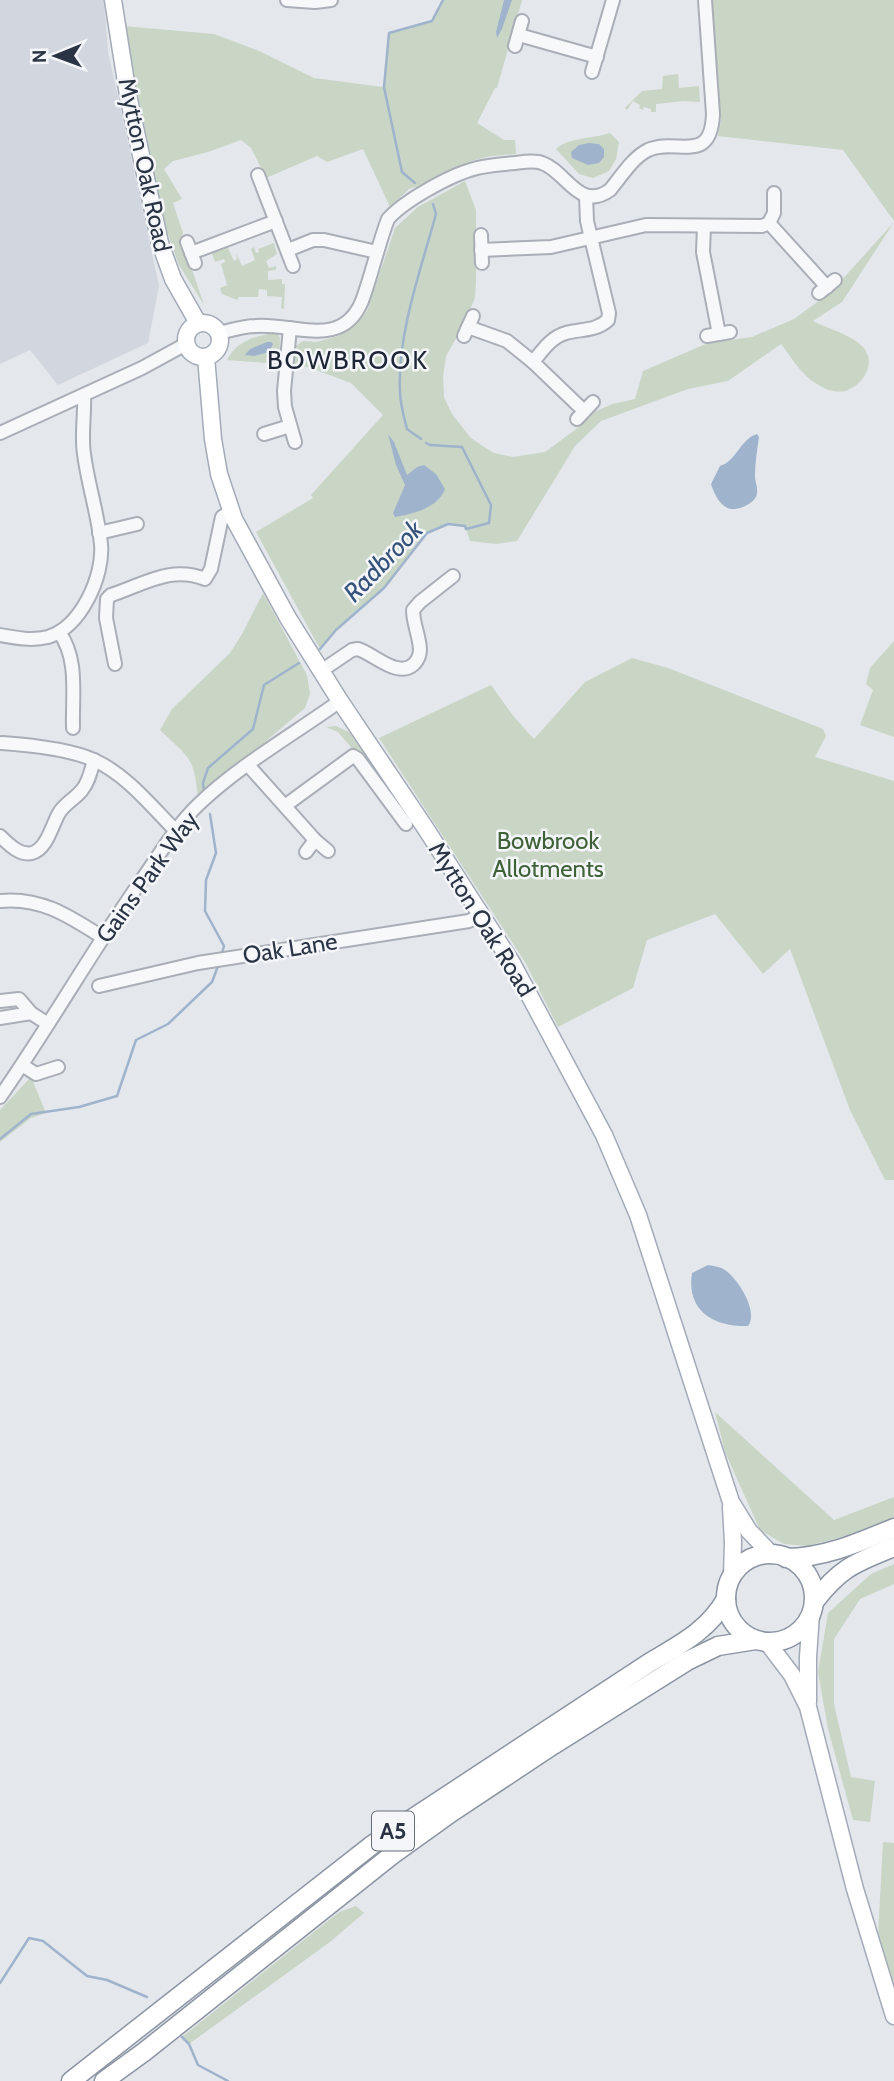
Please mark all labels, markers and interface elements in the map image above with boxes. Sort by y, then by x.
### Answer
north arrow [21,21,91,91]
text: N [28,49,51,63]
street label: Mytton Oak Road [112,75,178,255]
district label: BOWBROOK [267,344,429,376]
water label: Radbrook [336,513,430,608]
street label: Gains Park Way [90,806,204,948]
park label: Bowbrook Allotments [492,826,604,883]
street label: Mytton Oak Road [423,836,541,1002]
street label: Oak Lane [241,926,339,970]
road number: A5 [372,1812,414,1850]

